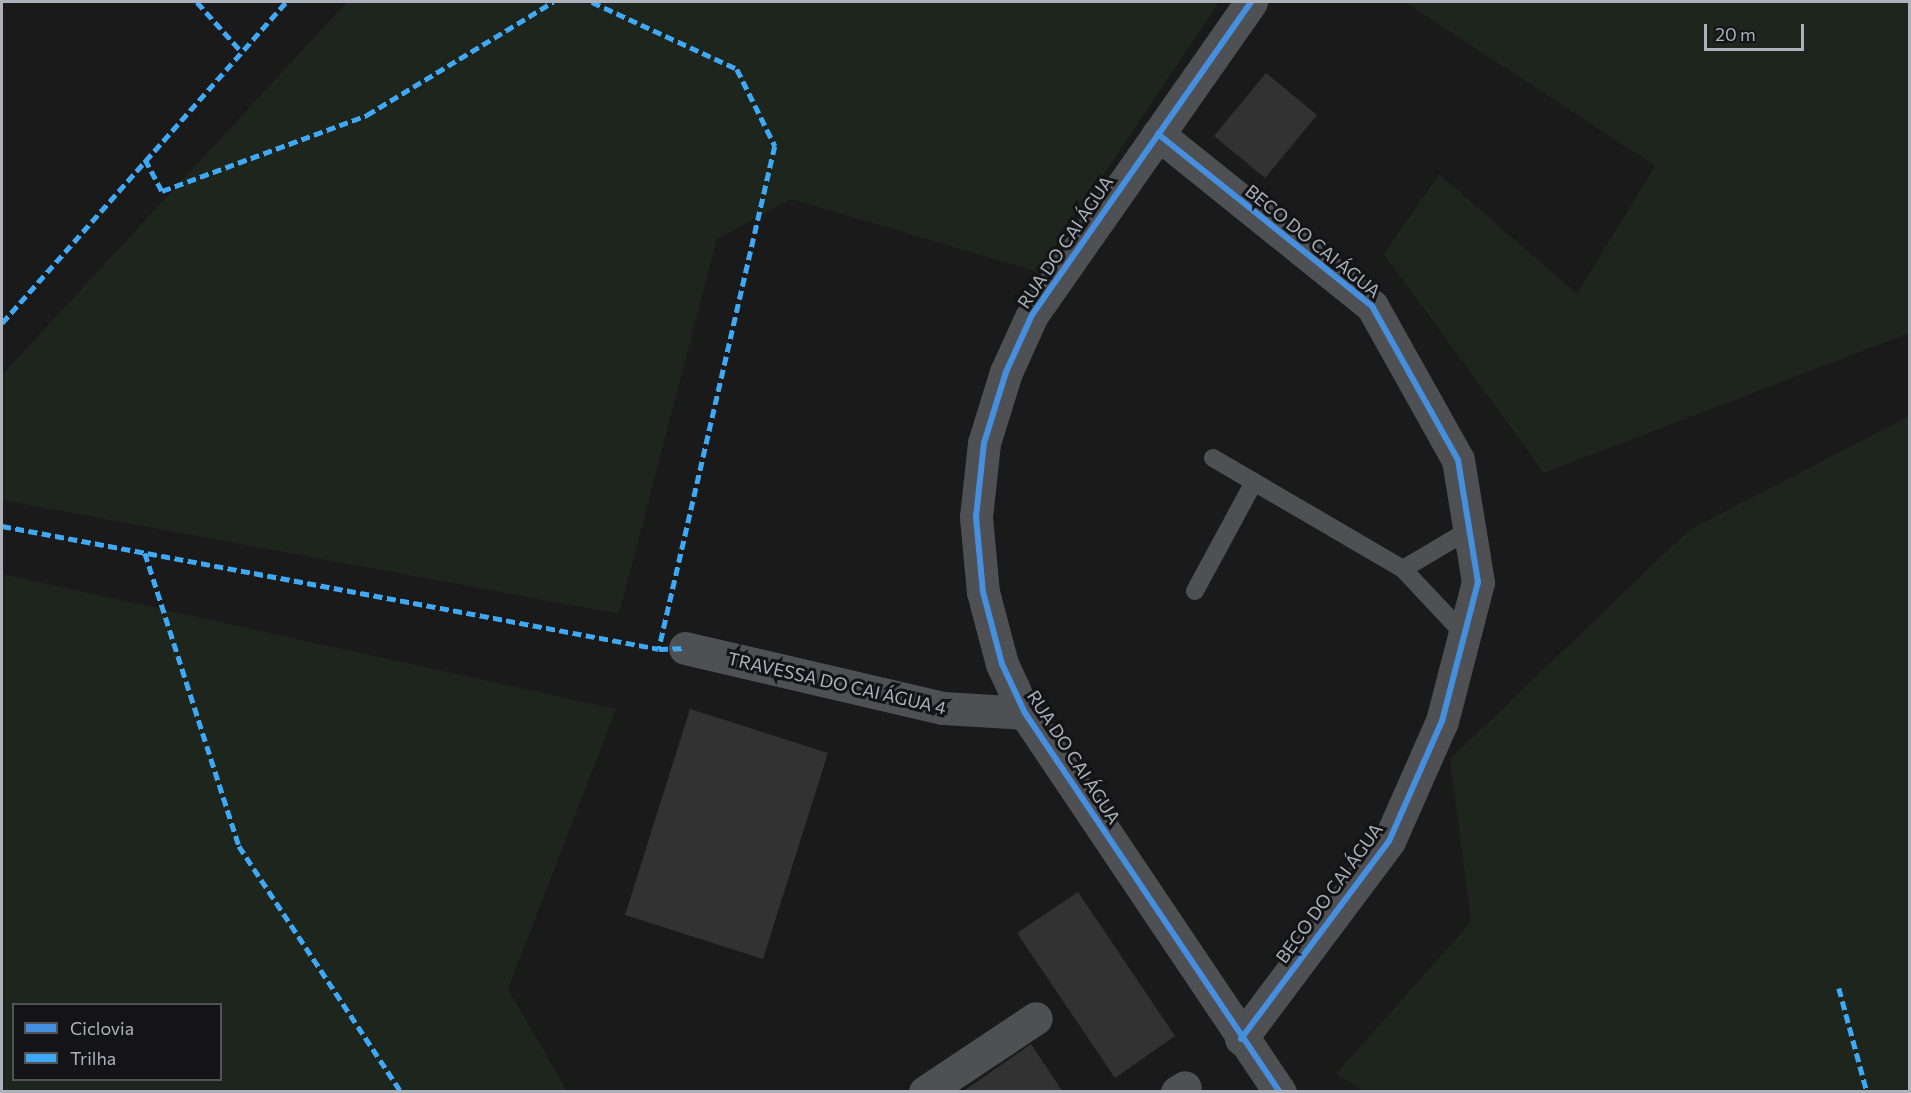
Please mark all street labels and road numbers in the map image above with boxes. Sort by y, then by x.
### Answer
street label: RUA DO CAI ÁGUA [1013,172,1117,312]
street label: BECO DO CAI ÁGUA [1241,180,1385,302]
street label: TRAVESSA DO CAI ÁGUA 4 [726,647,948,719]
street label: RUA DO CAI ÁGUA [1023,686,1125,828]
street label: BECO DO CAI ÁGUA [1271,819,1387,967]

